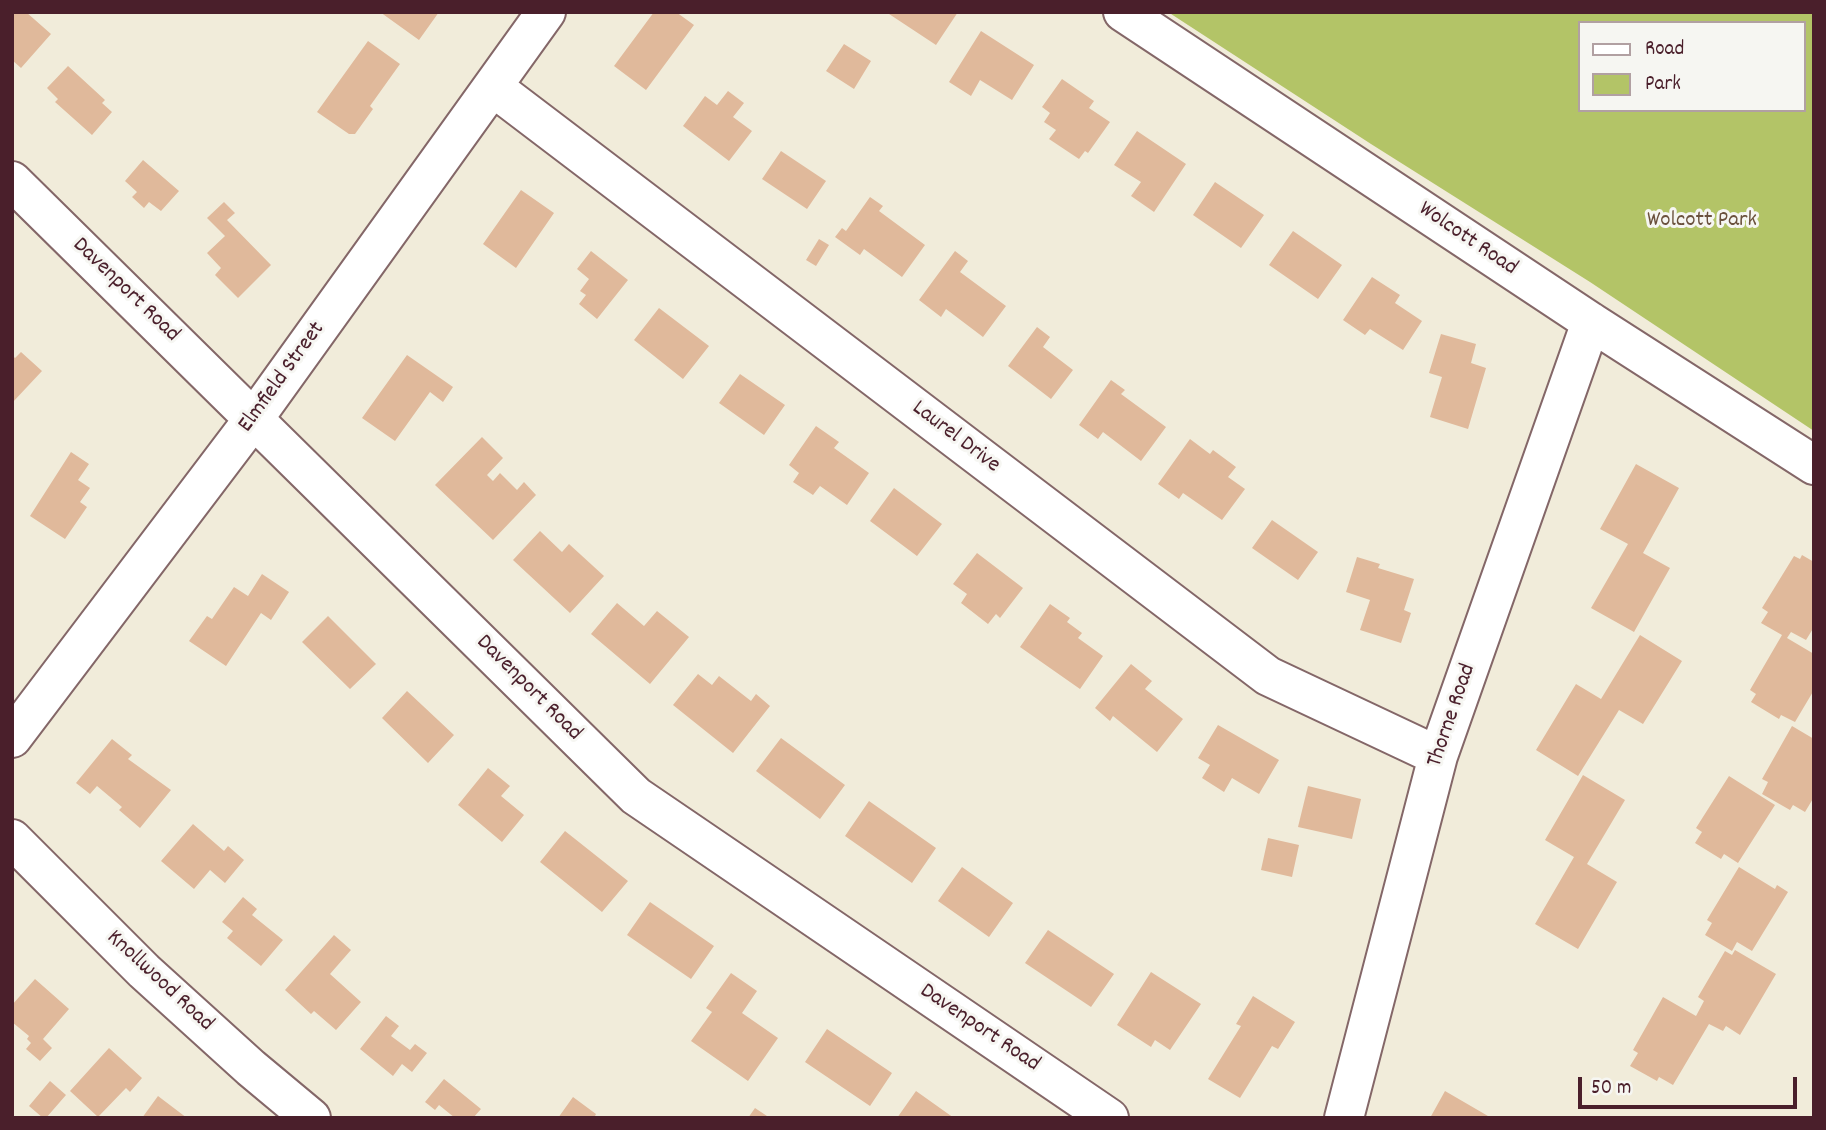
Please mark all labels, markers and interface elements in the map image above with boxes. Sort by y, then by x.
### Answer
legend [1577,21,1805,112]
text: Road [1645,35,1684,65]
text: Park [1645,70,1681,100]
street label: Wolcott Road [1412,197,1522,283]
park label: Wolcott Park [1647,208,1757,236]
street label: Davenport Road [65,233,185,349]
street label: Elmfield Street [234,317,332,439]
street label: Laurel Drive [905,396,1005,480]
street label: Davenport Road [469,630,587,748]
street label: Thorne Road [1422,661,1484,771]
street label: Knollwood Road [100,925,218,1039]
street label: Davenport Road [914,979,1044,1079]
scale bar [1581,1064,1800,1108]
text: 50 m [1591,1074,1631,1104]

